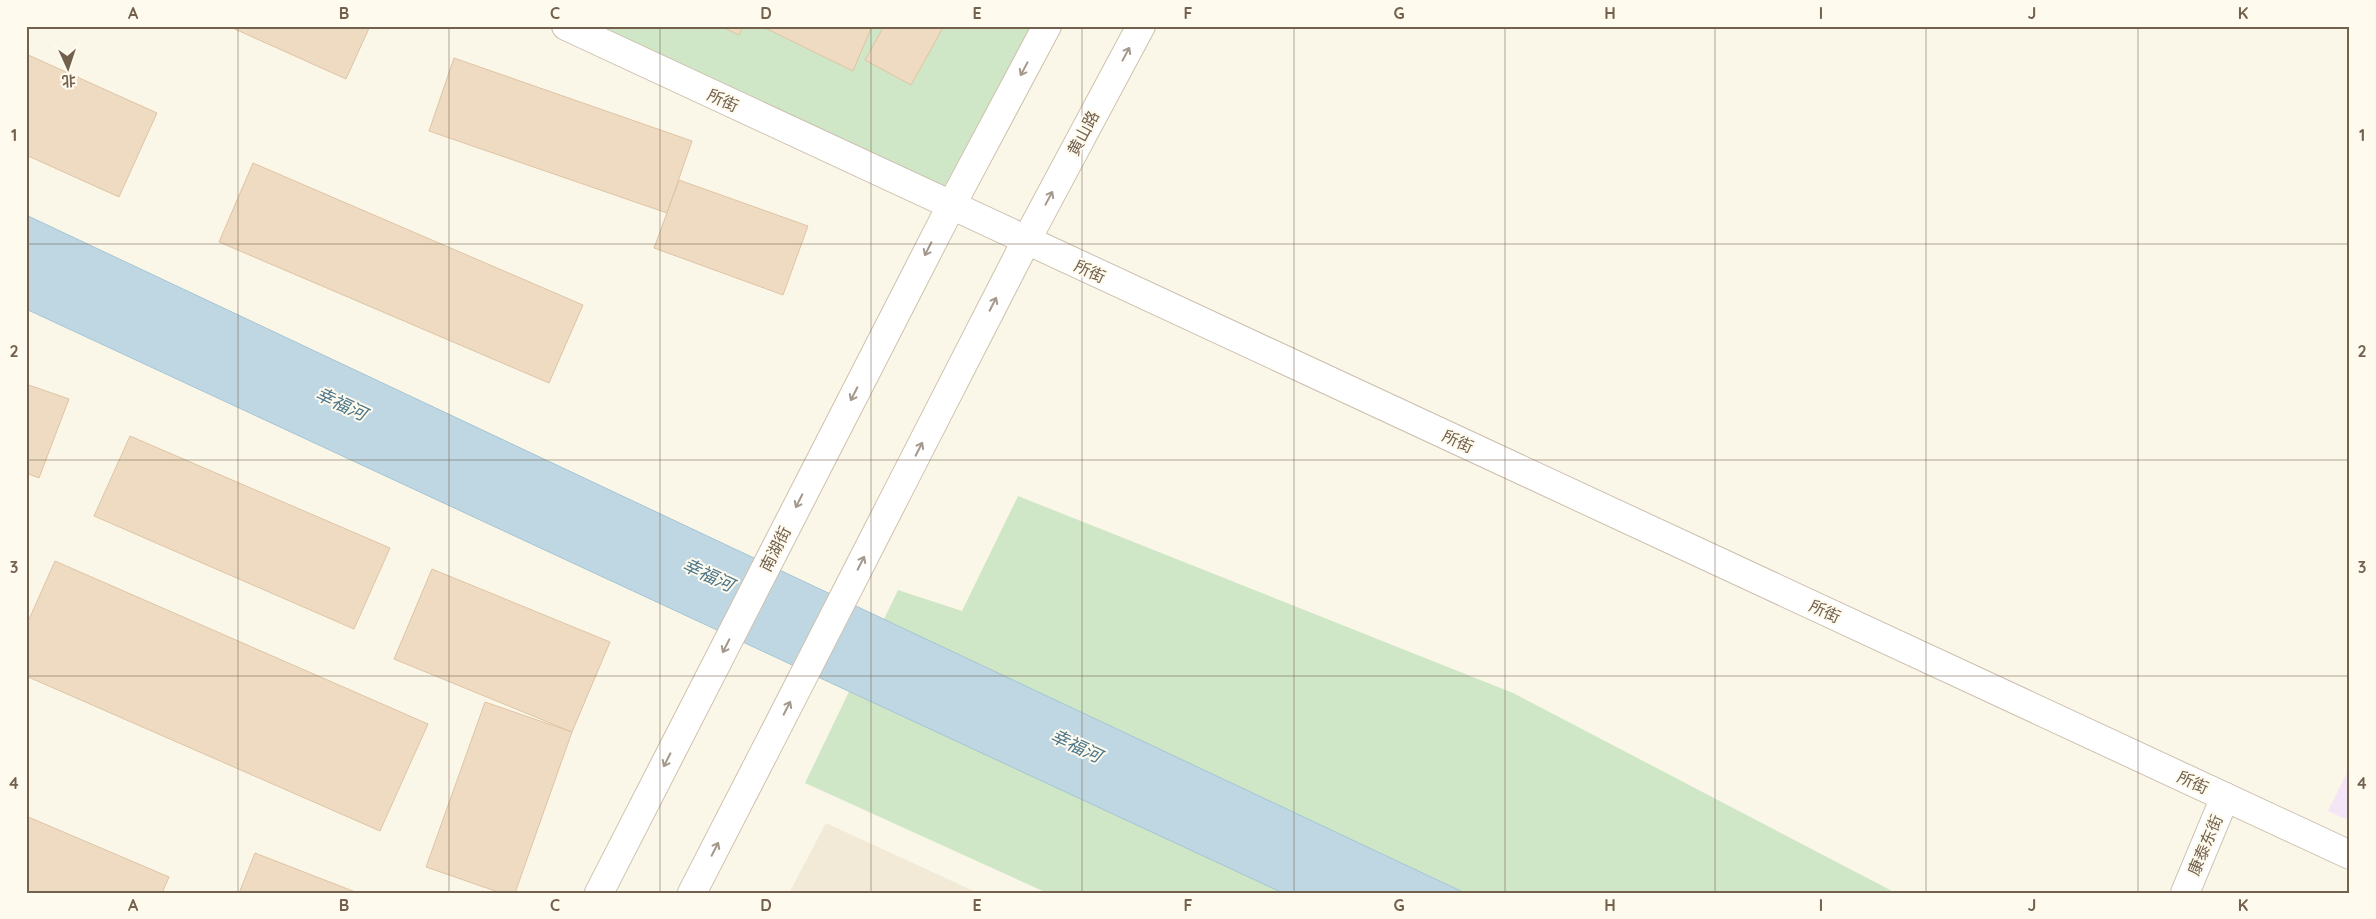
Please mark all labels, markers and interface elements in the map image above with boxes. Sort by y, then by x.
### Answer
text: A [128,3,139,23]
text: B [339,3,349,23]
text: C [550,3,560,23]
text: D [760,3,772,23]
text: E [972,3,982,23]
text: F [1184,3,1193,23]
text: G [1393,3,1405,23]
text: H [1604,3,1616,23]
text: I [1819,3,1823,23]
text: J [2028,3,2036,23]
text: K [2238,3,2248,23]
north arrow [42,42,92,92]
one-way arrow [1121,47,1131,62]
one-way arrow [1019,61,1028,76]
text: 北 [61,72,76,90]
street label: 所街 [704,84,742,116]
street label: 黄山路 [1063,107,1103,159]
text: 1 [11,125,17,145]
text: 1 [2359,125,2365,145]
one-way arrow [1044,190,1054,205]
one-way arrow [923,241,932,256]
street label: 所街 [1071,255,1109,287]
one-way arrow [988,297,998,312]
text: 2 [9,341,19,361]
text: 2 [2357,341,2367,361]
water label: 幸福河 [312,382,373,427]
one-way arrow [849,386,859,401]
street label: 所街 [1439,425,1477,457]
one-way arrow [915,442,925,457]
one-way arrow [794,493,803,508]
street label: 南湖街 [755,523,795,575]
water label: 幸福河 [679,553,740,598]
one-way arrow [857,556,866,571]
text: 3 [10,557,18,577]
text: 3 [2358,557,2366,577]
street label: 所街 [1806,595,1844,627]
one-way arrow [721,638,730,653]
one-way arrow [783,701,792,716]
water label: 幸福河 [1047,724,1108,769]
one-way arrow [662,752,671,767]
street label: 所街 [2174,766,2212,798]
text: 4 [9,773,19,793]
text: 4 [2357,773,2367,793]
street label: 康泰东街 [2183,812,2227,878]
one-way arrow [710,842,720,857]
text: A [128,895,139,915]
text: B [339,895,349,915]
text: C [550,895,560,915]
text: D [760,895,772,915]
text: E [972,895,982,915]
text: F [1184,895,1193,915]
text: G [1393,895,1405,915]
text: H [1604,895,1616,915]
text: I [1819,895,1823,915]
text: J [2028,895,2036,915]
text: K [2238,895,2248,915]

